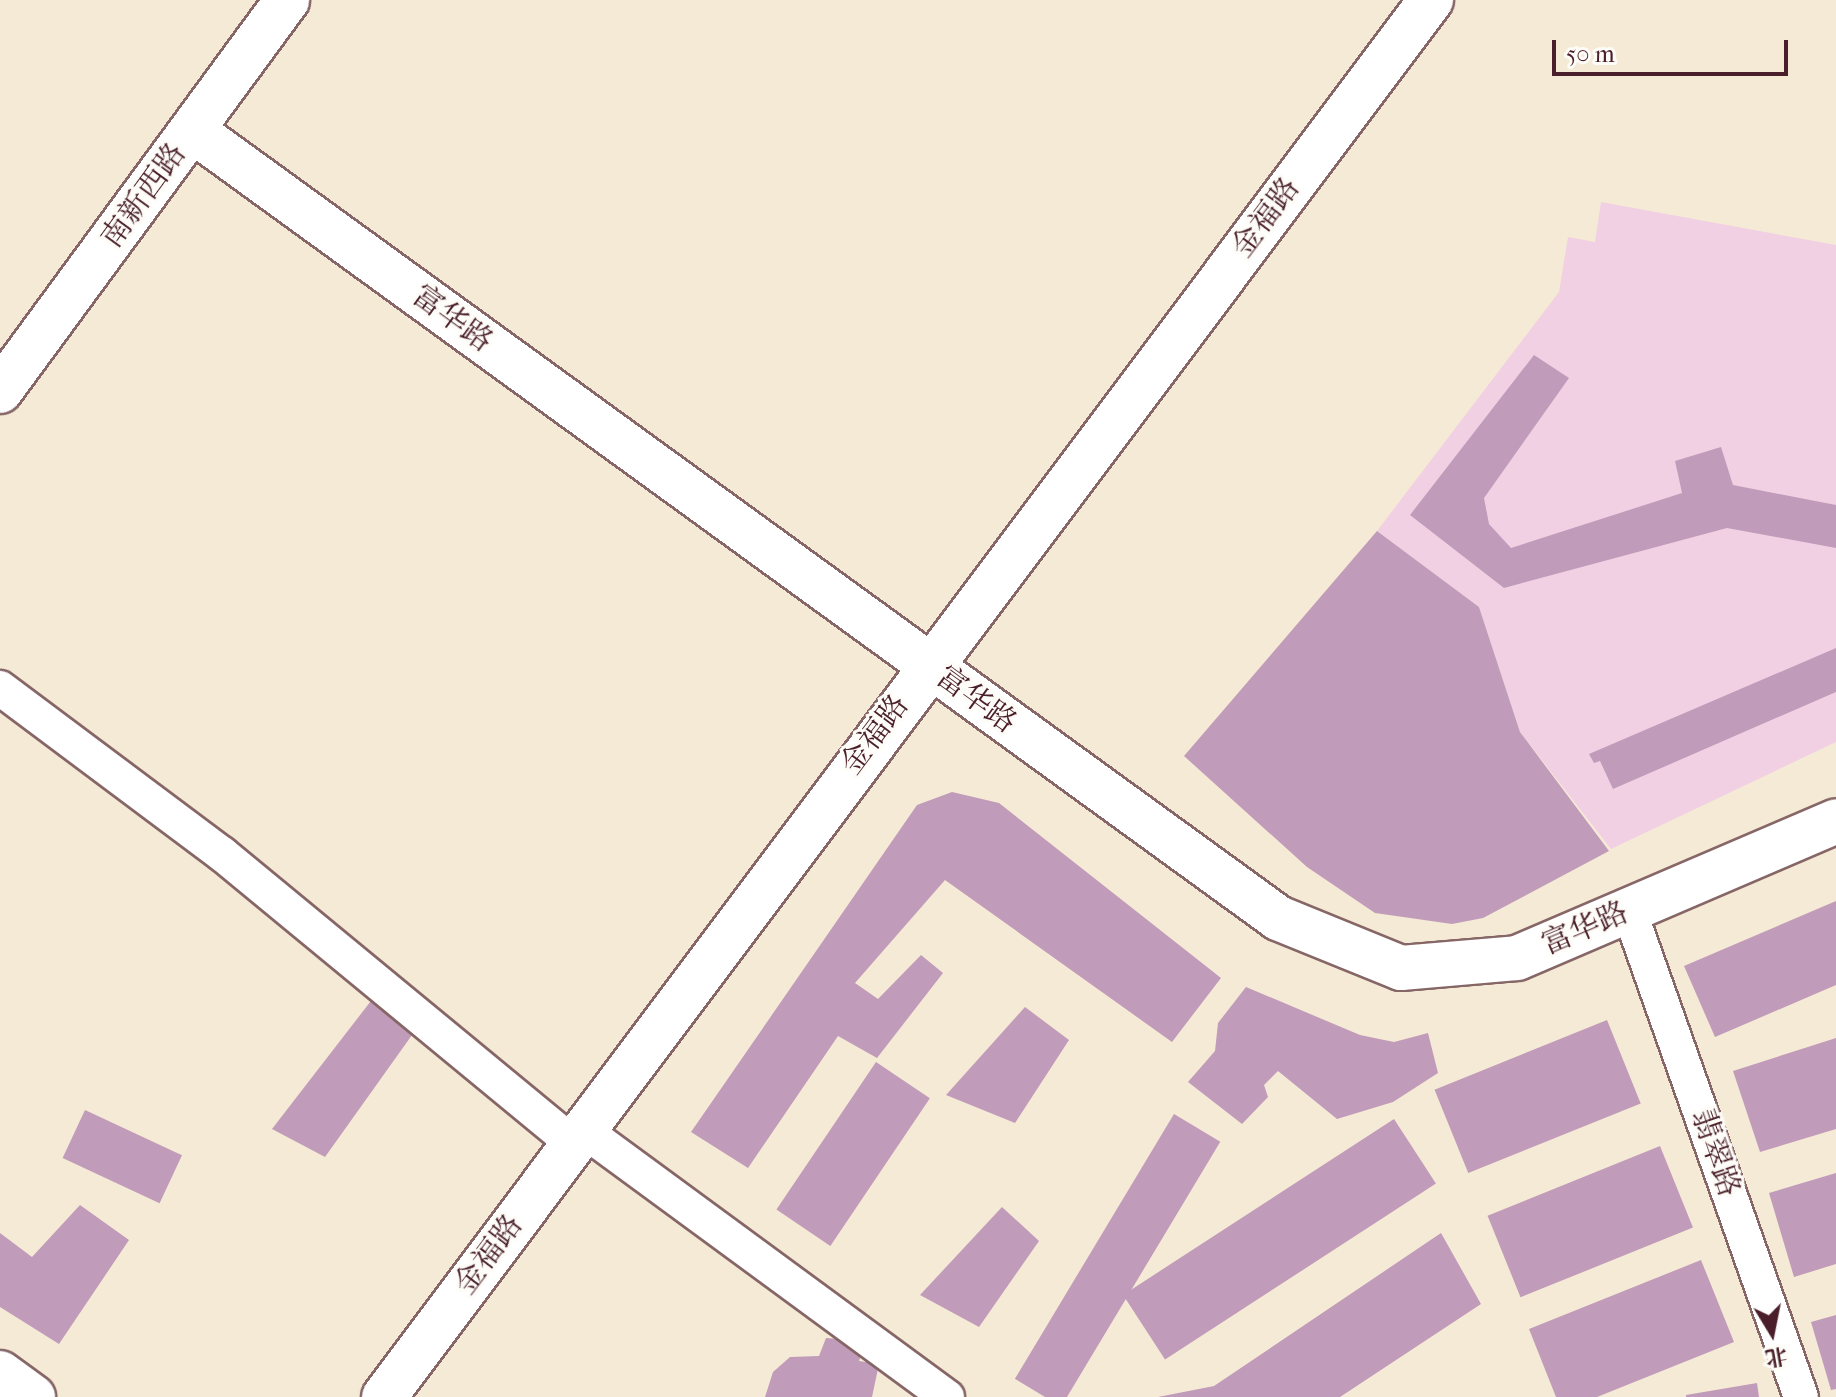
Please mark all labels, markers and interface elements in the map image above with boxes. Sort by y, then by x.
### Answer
scale bar [1556,24,1792,74]
text: 50 m [1566,40,1615,68]
street label: 南新西路 [94,137,194,255]
street label: 金福路 [1225,171,1307,265]
street label: 富华路 [405,278,499,360]
street label: 富华路 [929,659,1023,741]
street label: 金福路 [834,688,916,782]
street label: 富华路 [1537,895,1633,963]
street label: 翡翠路 [1683,1105,1747,1201]
street label: 金福路 [448,1208,530,1302]
north arrow [1732,1293,1812,1373]
text: 北 [1763,1342,1789,1371]

